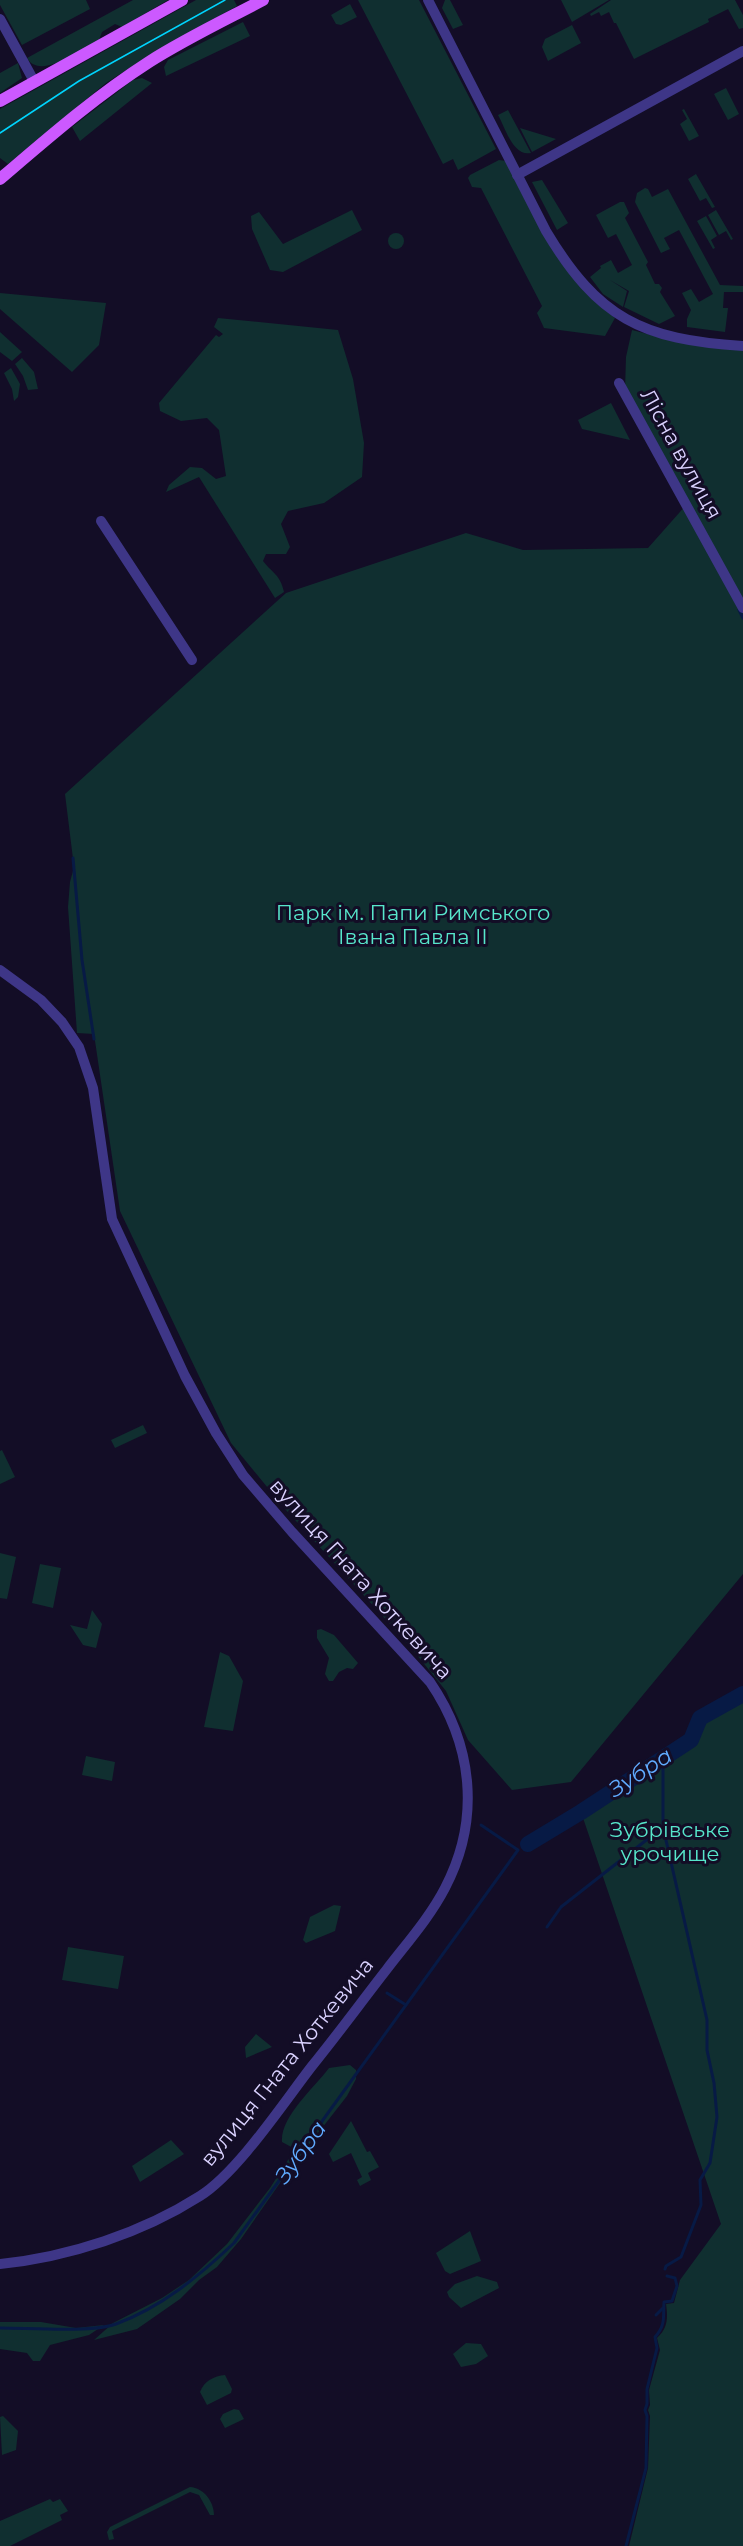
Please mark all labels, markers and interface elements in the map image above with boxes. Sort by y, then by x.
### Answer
street label: Лісна вулиця [635,384,727,523]
park label: Парк ім. Папи Римського Івана Павла ІІ [276,900,550,949]
street label: вулиця Гната Хоткевича [265,1473,458,1684]
water label: Зубра [602,1742,677,1804]
park label: Зубрівське урочище [610,1817,730,1866]
street label: вулиця Гната Хоткевича [195,1953,378,2171]
water label: Зубра [268,2116,332,2190]

